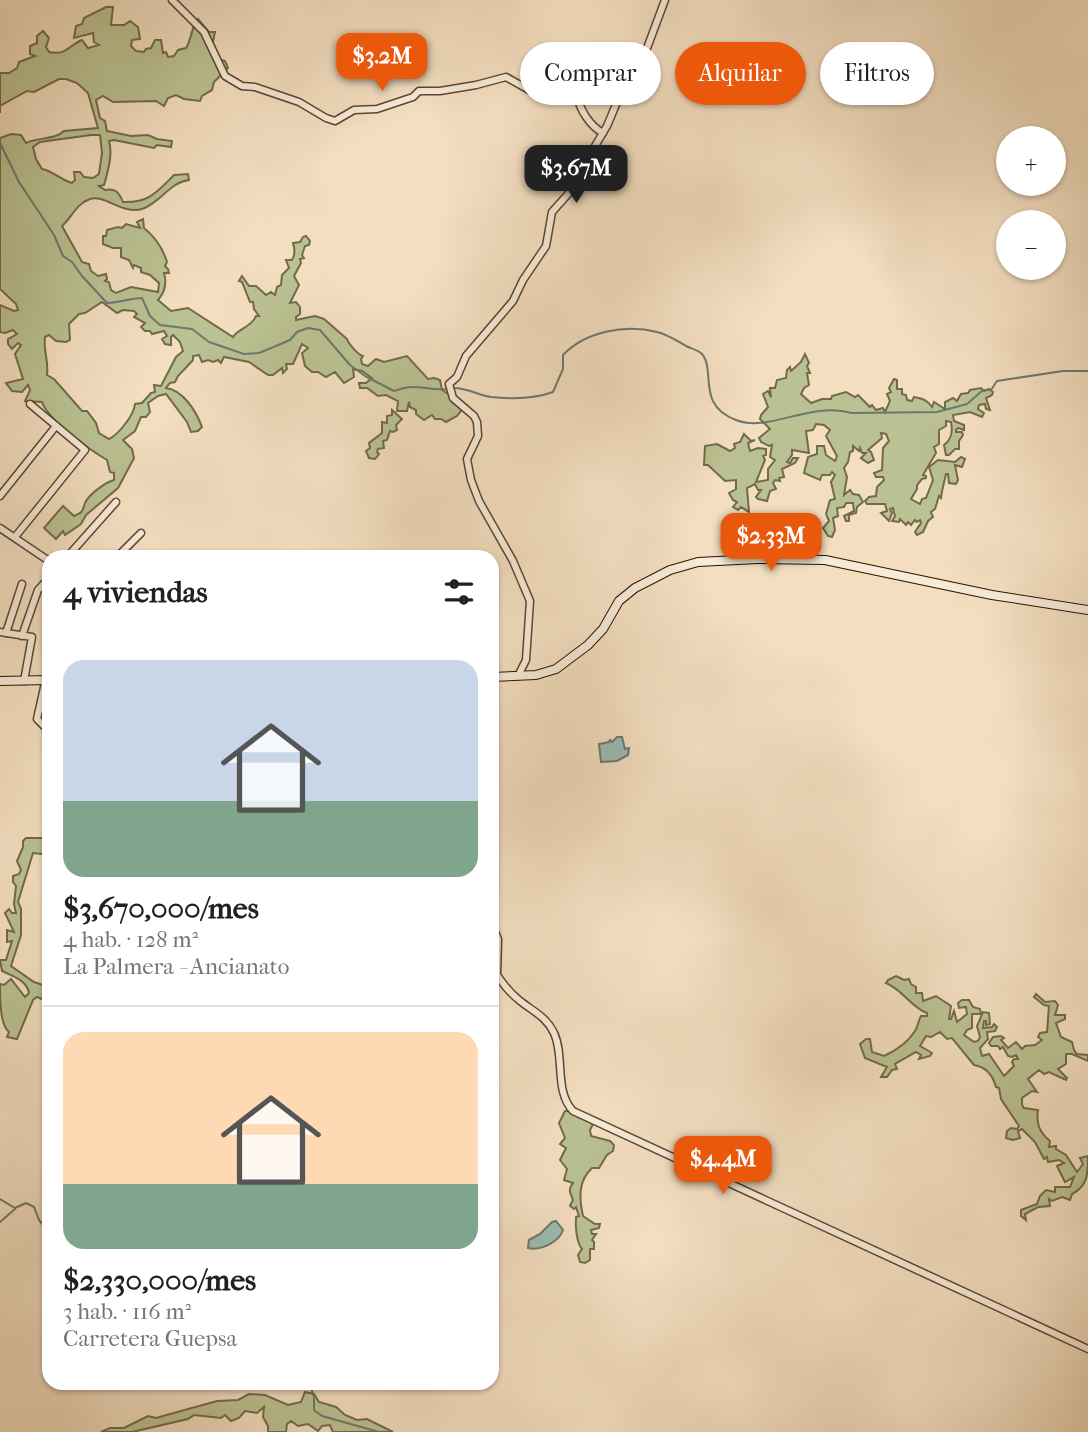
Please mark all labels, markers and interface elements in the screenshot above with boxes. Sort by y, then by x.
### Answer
pin: $3.2M [333,34,431,93]
text: $3.2M [352,42,412,69]
chip: Comprar [520,42,661,105]
chip: Alquilar [675,42,806,105]
chip: Filtros [820,42,934,105]
map controls [996,126,1066,280]
button: + [996,126,1066,196]
pin: $3.67M [519,146,633,205]
text: $3.67M [541,154,611,181]
button: − [996,210,1066,280]
pin: $2.33M [714,514,828,573]
text: $2.33M [737,522,805,549]
icon: filters [440,573,478,611]
text: 4 viviendas [63,575,208,610]
icon: home [208,705,334,831]
text: $3,670,000/mes [63,891,259,926]
text: 4 hab. · 128 m² [63,926,198,953]
text: La Palmera - Ancianato [63,953,289,980]
icon: home [208,1077,334,1203]
pin: $4.4M [674,1136,772,1196]
text: $4.4M [690,1145,756,1172]
text: $2,330,000/mes [63,1263,256,1298]
text: 3 hab. · 116 m² [63,1298,191,1325]
text: Carretera Guepsa [63,1325,237,1352]

